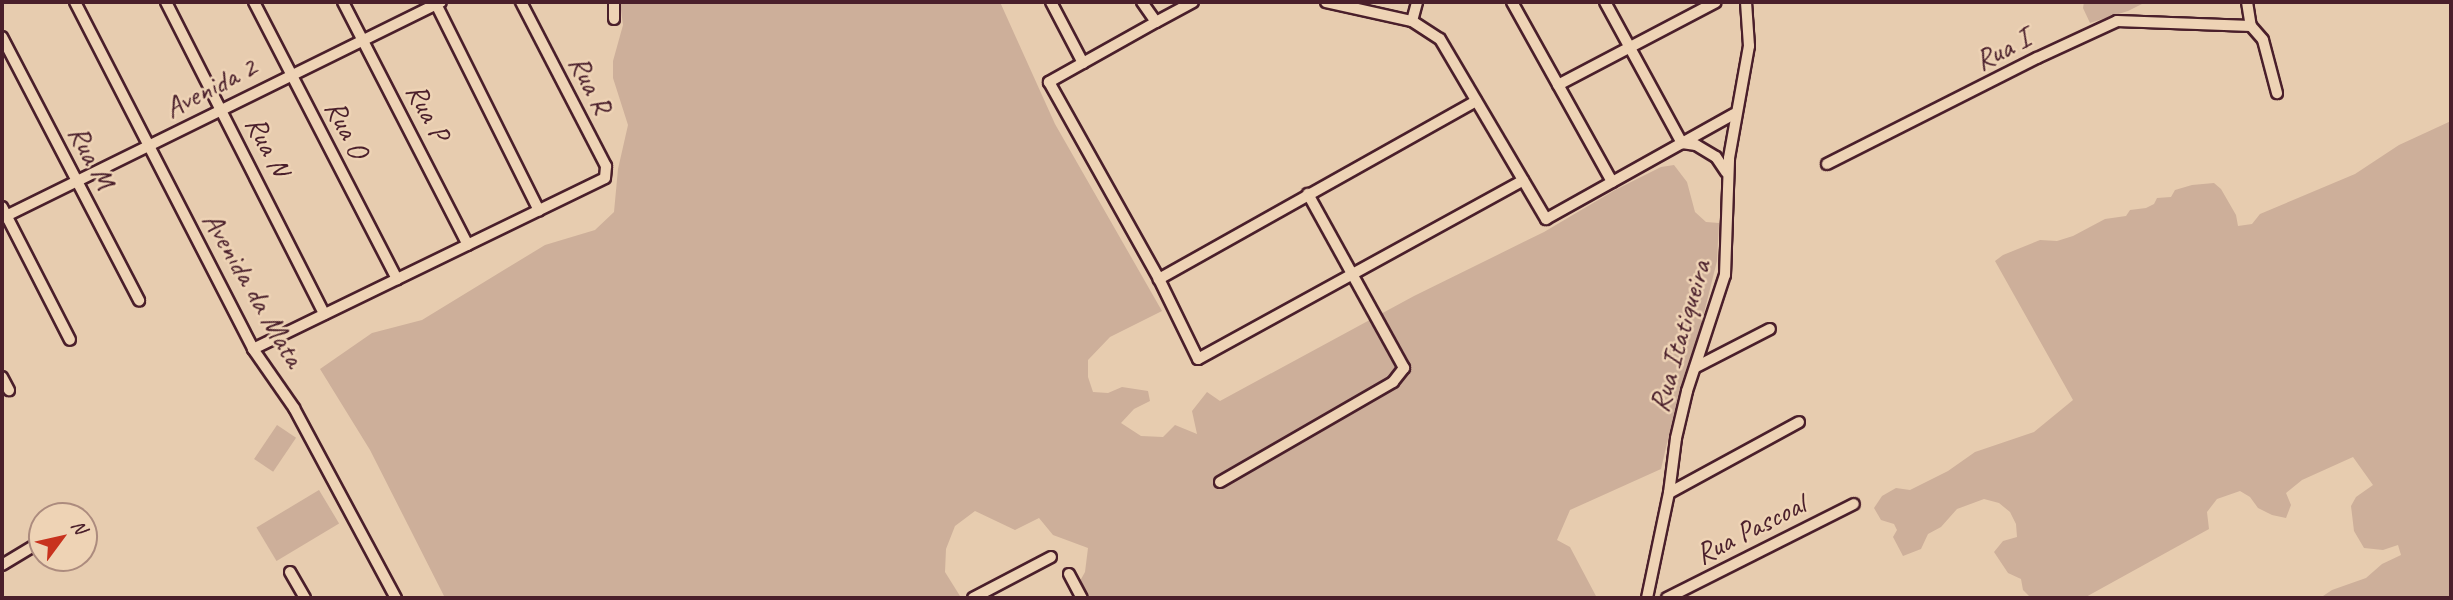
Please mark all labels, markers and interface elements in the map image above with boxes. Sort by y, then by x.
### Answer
street label: Rua I [1968,20,2036,78]
street label: Rua R [561,48,621,120]
street label: Avenida 2 [158,49,262,125]
street label: Rua P [398,77,458,147]
street label: Rua O [317,94,377,164]
street label: Rua N [238,110,298,182]
street label: Rua M [61,119,123,195]
street label: Avenida da Mata [195,205,313,373]
street label: Rua Itatiqueira [1640,255,1718,417]
street label: Rua Pascoal [1688,486,1812,572]
north arrow [28,502,98,572]
text: N [66,515,92,538]

